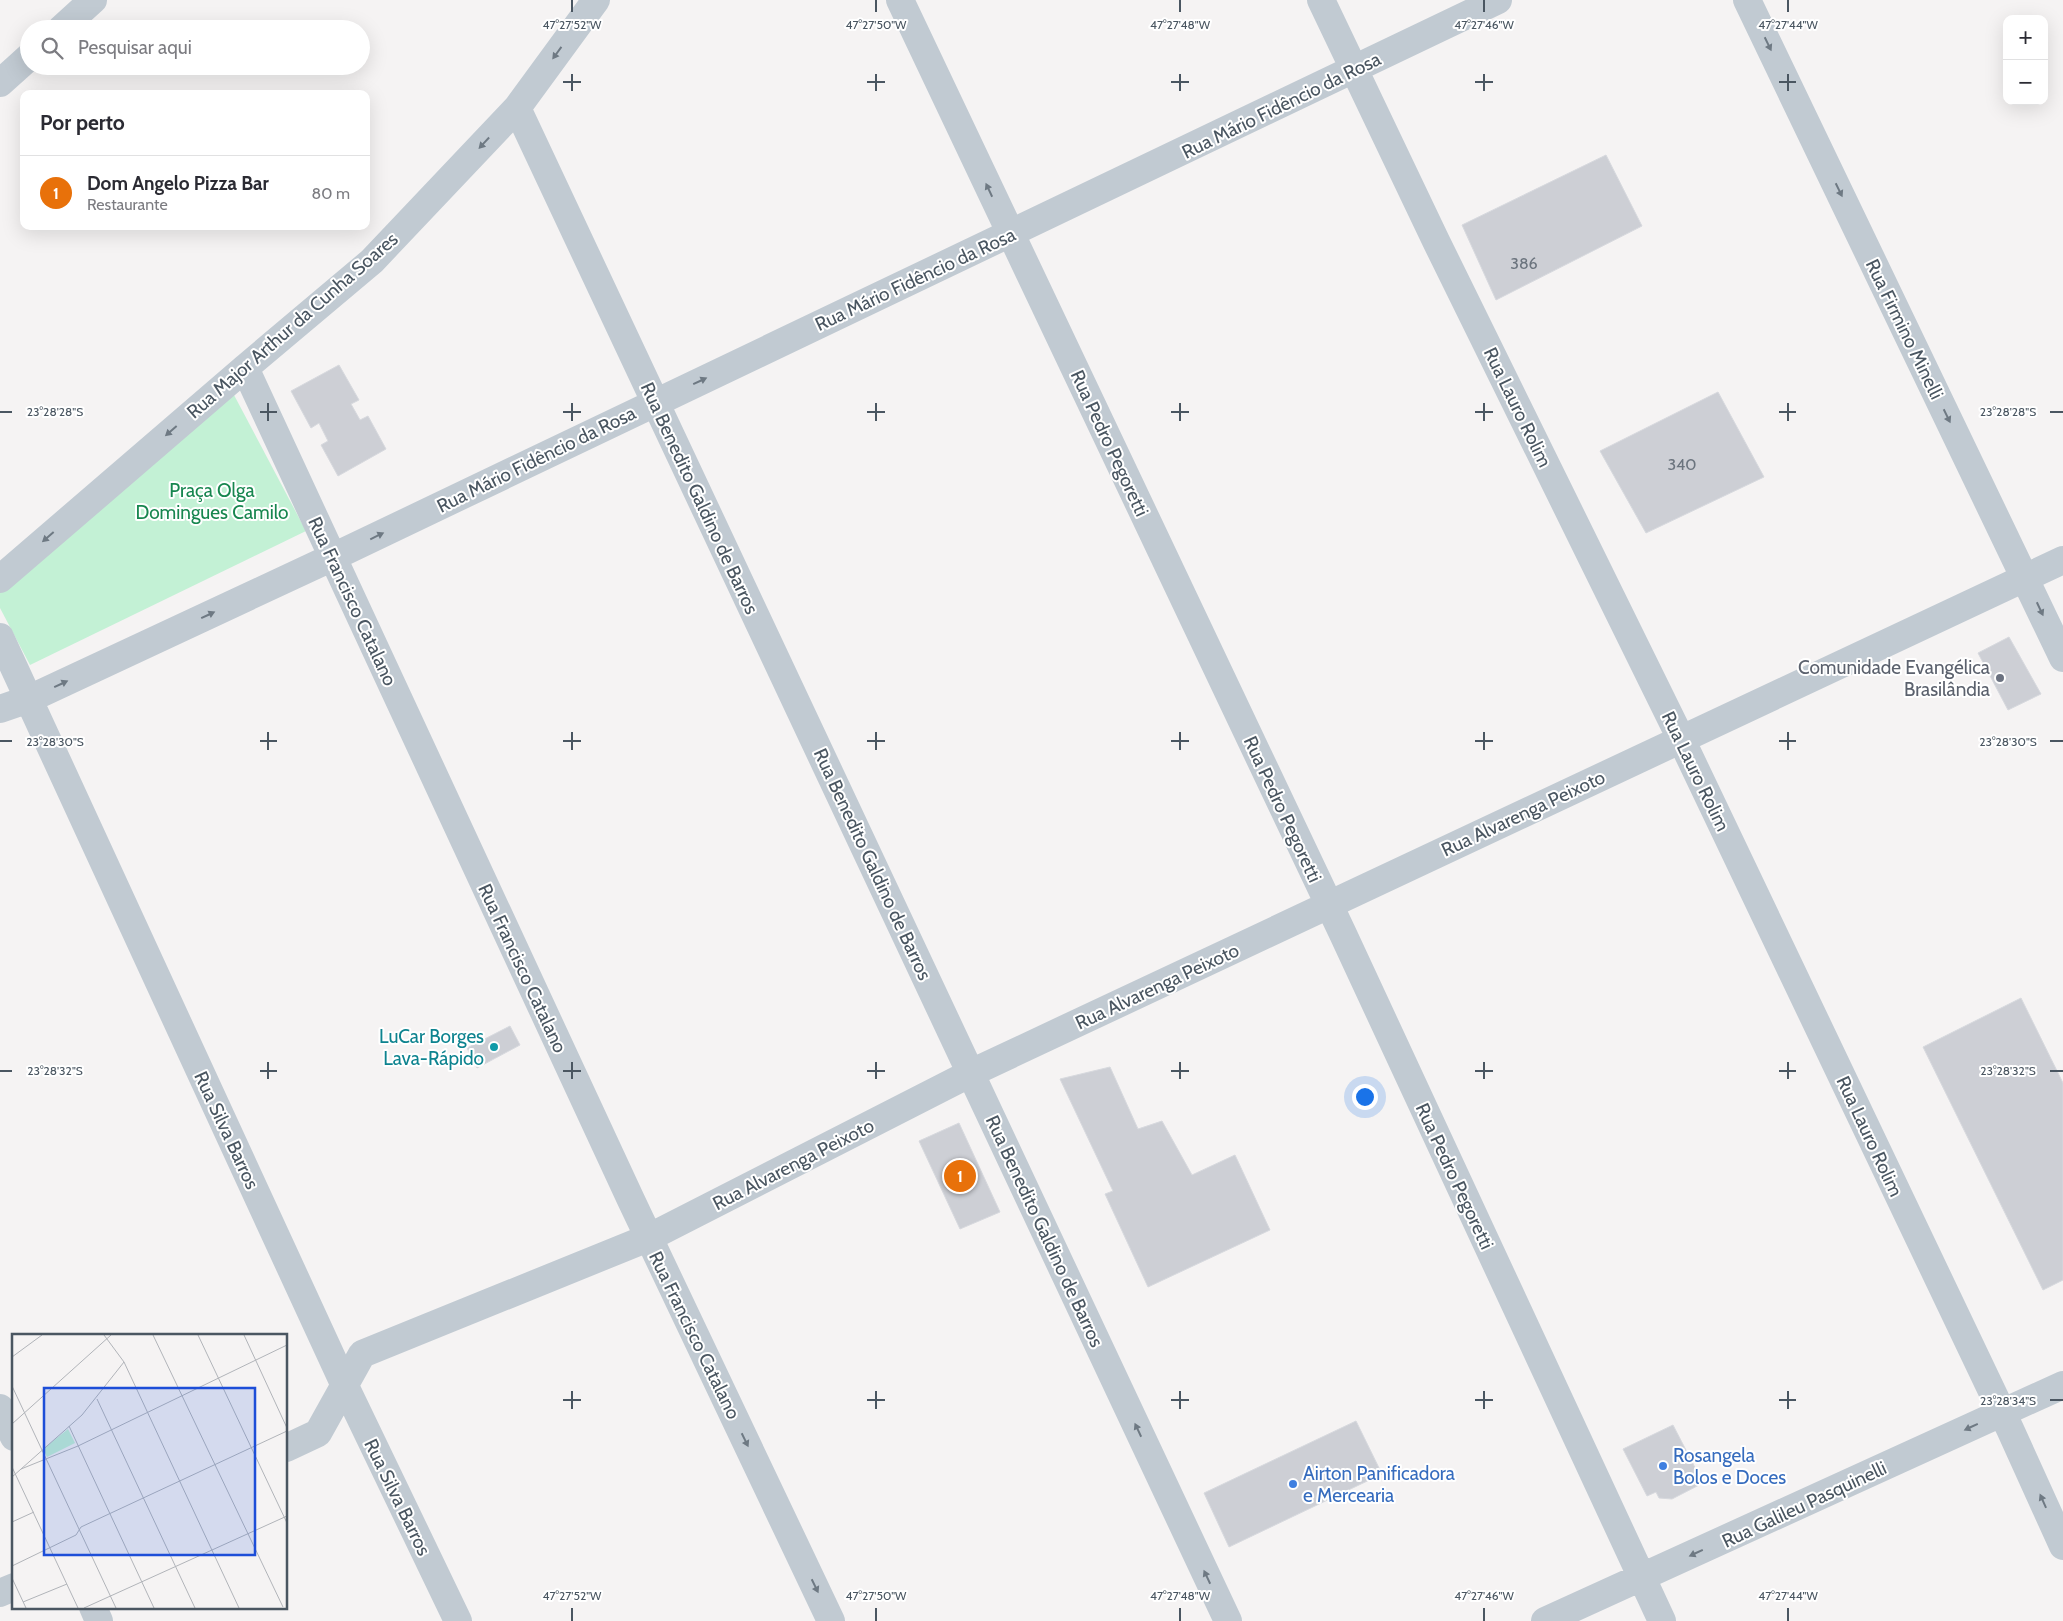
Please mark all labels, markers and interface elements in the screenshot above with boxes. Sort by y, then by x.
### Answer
map controls [2003,15,2048,105]
button: + [2003,15,2048,60]
text: 47°27'52"W [543,17,602,32]
text: 47°27'50"W [846,17,907,32]
text: 47°27'48"W [1150,17,1211,32]
text: 47°27'46"W [1454,17,1514,32]
text: 47°27'44"W [1758,17,1818,32]
search box [20,20,370,75]
icon: search [38,34,66,62]
text: Pesquisar aqui [78,36,192,59]
one-way arrow [1764,37,1772,51]
one-way arrow [552,46,562,60]
street label: Rua Mário Fidêncio da Rosa [1178,47,1384,164]
button: − [2003,60,2048,105]
text: Por perto [40,110,125,135]
one-way arrow [478,137,490,149]
text: Dom Angelo Pizza Bar [87,172,269,195]
one-way arrow [985,182,993,197]
one-way arrow [1835,183,1843,197]
text: 1 [53,184,59,203]
text: 80 m [312,184,350,203]
text: Restaurante [87,195,168,214]
street label: Rua Mário Fidêncio da Rosa [811,223,1019,336]
street label: Rua Major Arthur da Cunha Soares [182,227,403,423]
house number: 386 [1510,254,1538,273]
street label: Rua Firmino Minelli [1861,255,1948,403]
street label: Rua Lauro Rolim [1479,344,1556,471]
street label: Rua Pedro Pegoretti [1066,367,1153,520]
one-way arrow [692,377,707,385]
street label: Rua Benedito Galdino de Barros [636,379,763,618]
street label: Rua Mário Fidêncio da Rosa [433,401,639,518]
text: 23°28'28"S [27,404,83,419]
text: 23°28'28"S [1980,404,2036,419]
one-way arrow [1943,408,1951,423]
one-way arrow [166,425,178,437]
house number: 340 [1667,455,1697,474]
park label: Praça Olga Domingues Camilo [135,479,289,524]
street label: Rua Francisco Catalano [303,513,402,689]
one-way arrow [43,531,55,543]
one-way arrow [370,532,384,540]
one-way arrow [2037,602,2045,616]
one-way arrow [201,611,216,620]
place label: Comunidade Evangélica Brasilândia [1798,656,1990,701]
marker: Comunidade Evangélica Brasilândia [1994,672,2006,684]
one-way arrow [54,679,68,687]
street label: Rua Lauro Rolim [1657,708,1734,835]
street label: Rua Pedro Pegoretti [1239,733,1326,886]
text: 23°28'30"S [26,734,84,749]
text: 23°28'30"S [1979,734,2037,749]
street label: Rua Benedito Galdino de Barros [809,745,936,984]
street label: Rua Alvarenga Peixoto [1438,765,1609,861]
street label: Rua Francisco Catalano [473,880,572,1056]
street label: Rua Alvarenga Peixoto [1072,938,1243,1034]
place label: LuCar Borges Lava-Rápido [379,1025,484,1070]
marker: LuCar Borges Lava-Rápido [488,1041,500,1053]
text: 23°28'32"S [27,1063,83,1078]
text: 23°28'32"S [1980,1063,2036,1078]
street label: Rua Silva Barros [189,1068,264,1193]
street label: Rua Lauro Rolim [1832,1072,1908,1200]
your location [1352,1084,1378,1110]
street label: Rua Pedro Pegoretti [1411,1100,1498,1253]
street label: Rua Benedito Galdino de Barros [981,1112,1108,1351]
street label: Rua Alvarenga Peixoto [709,1114,878,1215]
pin: 1 [944,1157,976,1195]
street label: Rua Francisco Catalano [644,1248,745,1423]
inset map [12,1334,288,1608]
text: 23°28'34"S [1980,1393,2036,1408]
one-way arrow [1134,1423,1142,1437]
one-way arrow [1964,1424,1978,1432]
one-way arrow [741,1432,749,1447]
street label: Rua Silva Barros [359,1435,436,1559]
place label: Rosangela Bolos e Doces [1673,1444,1786,1489]
street label: Rua Galileu Pasquinelli [1718,1456,1890,1553]
marker: Rosangela Bolos e Doces [1657,1460,1669,1472]
place label: Airton Panificadora e Mercearia [1303,1462,1455,1507]
marker: Airton Panificadora e Mercearia [1287,1478,1299,1490]
one-way arrow [2038,1494,2046,1508]
one-way arrow [1689,1550,1703,1558]
one-way arrow [1203,1570,1211,1584]
one-way arrow [811,1579,819,1593]
text: 47°27'52"W [543,1588,602,1603]
text: 47°27'50"W [846,1588,907,1603]
text: 47°27'48"W [1150,1588,1211,1603]
text: 47°27'46"W [1454,1588,1514,1603]
text: 47°27'44"W [1758,1588,1818,1603]

